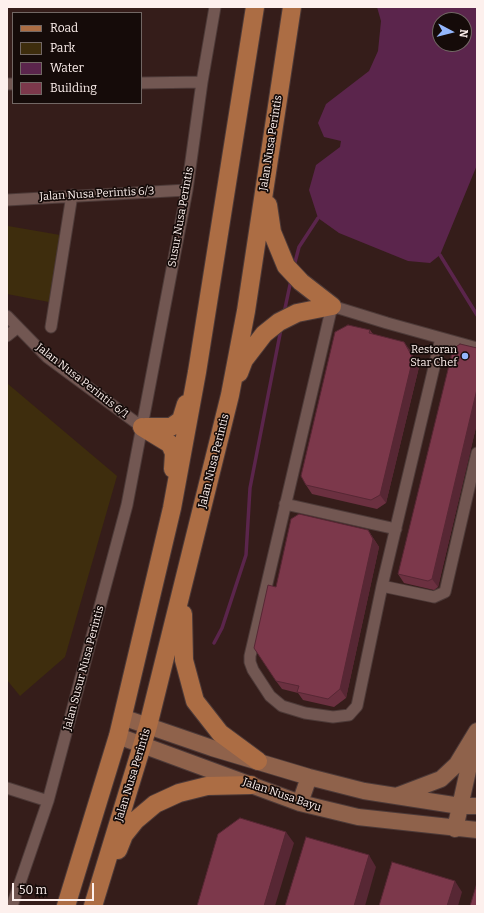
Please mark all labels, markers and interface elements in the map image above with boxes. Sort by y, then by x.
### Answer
legend [12,12,142,104]
north arrow [432,12,472,52]
text: Road [50,21,78,35]
text: N [456,28,470,38]
text: Park [50,41,75,55]
text: Water [50,61,84,75]
text: Building [50,81,97,95]
street label: Jalan Nusa Perintis [257,94,285,192]
street label: Susur Nusa Perintis [166,166,196,268]
street label: Jalan Nusa Perintis 6/3 [39,184,155,204]
street label: Jalan Nusa Perintis 6/1 [33,341,131,421]
place label: Restoran Star Chef [410,343,457,369]
marker: Restoran Star Chef [460,351,470,361]
street label: Jalan Nusa Perintis [196,413,232,509]
street label: Jalan Susur Nusa Perintis [61,604,107,732]
street label: Jalan Nusa Perintis [113,727,153,823]
street label: Jalan Nusa Bayu [241,775,323,815]
scale bar [14,875,96,901]
text: 50 m [19,883,47,897]

